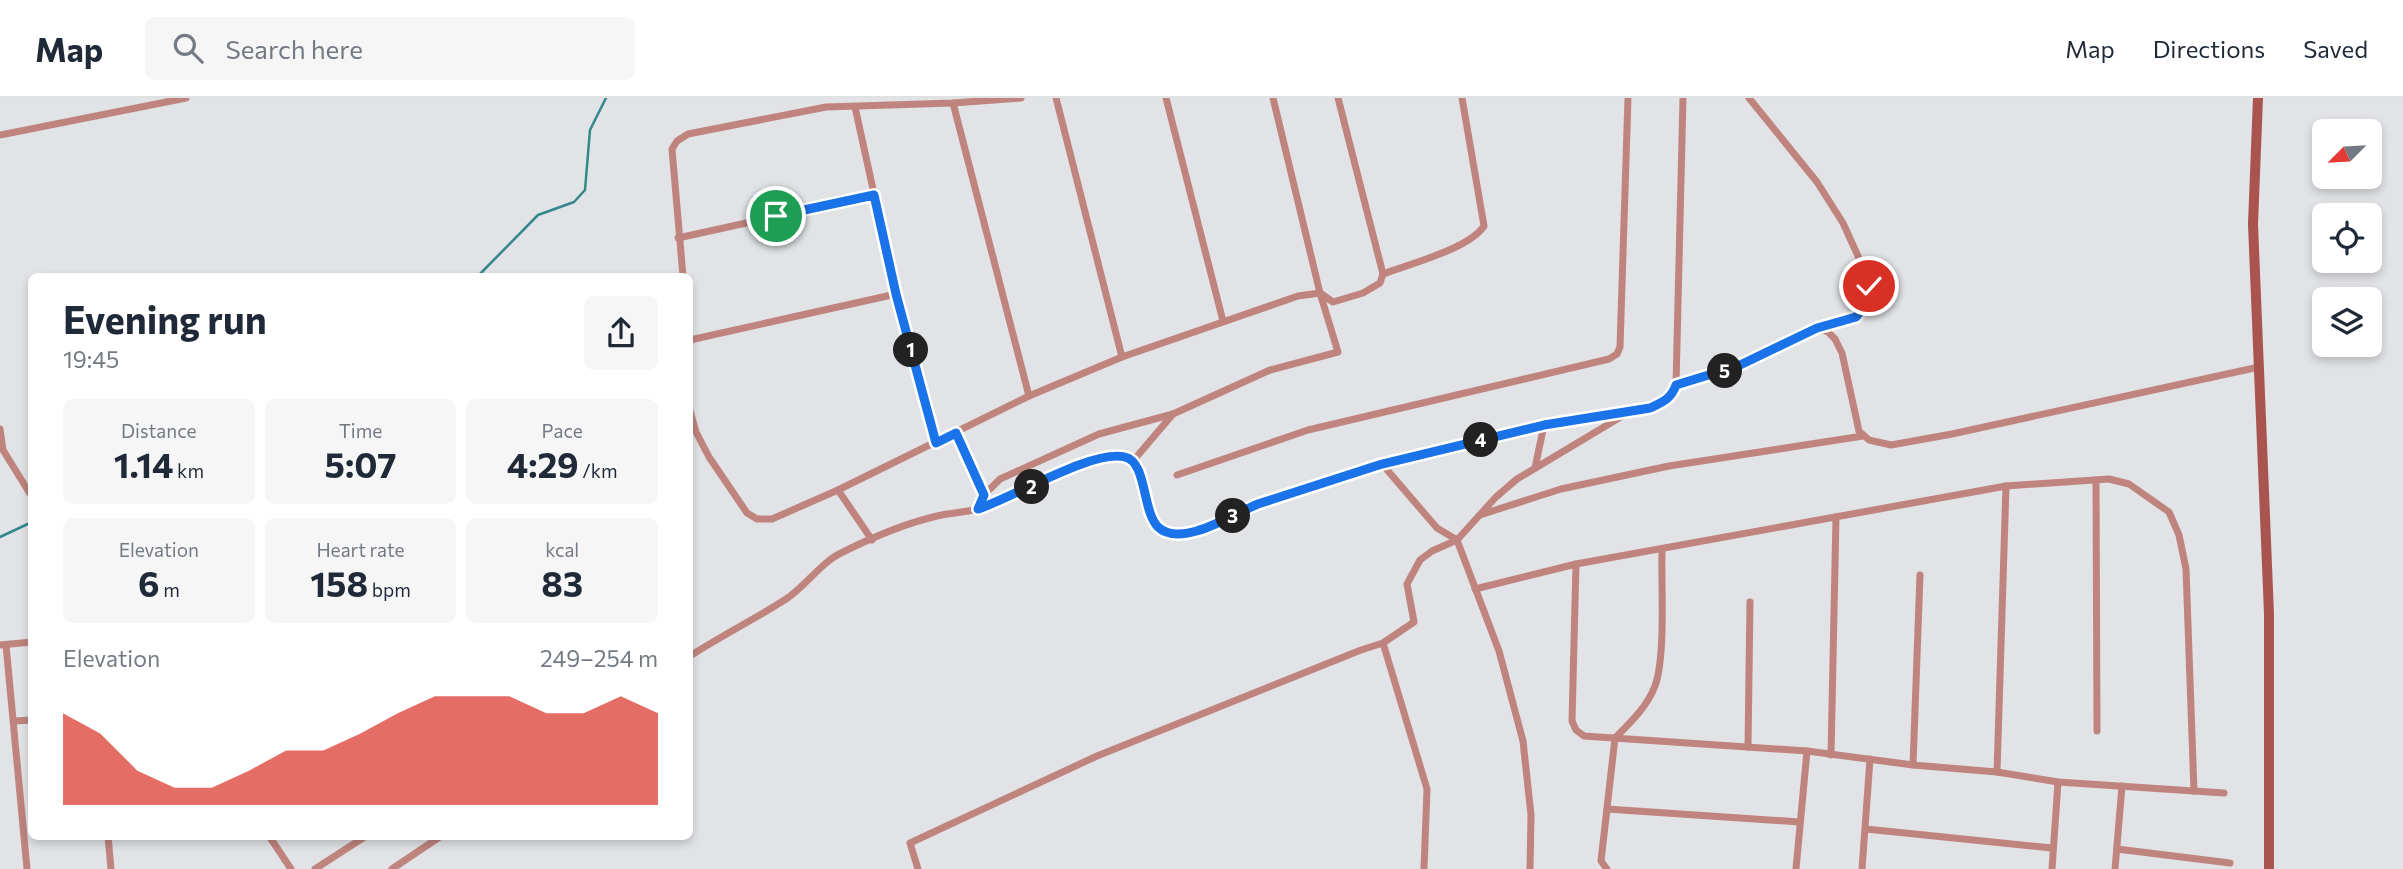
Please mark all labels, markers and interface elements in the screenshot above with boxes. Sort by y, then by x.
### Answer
search box [145,17,635,80]
text: Map [35,28,103,69]
icon: search [169,29,207,67]
text: Search here [225,33,363,64]
text: Map [2065,34,2115,63]
text: Directions [2153,34,2265,63]
text: Saved [2303,34,2368,63]
north arrow [2312,119,2382,189]
map controls [2312,119,2382,357]
pin [746,186,806,246]
icon: arrive [757,197,795,235]
button: locate [2312,203,2382,273]
pin [1839,256,1899,316]
icon: check [1850,267,1888,305]
button: layers [2312,287,2382,357]
text: Evening run [63,295,267,342]
button: share [584,296,658,370]
pin: 1 [894,332,928,368]
text: 1 [906,338,915,361]
text: 19:45 [63,345,119,373]
pin: 5 [1708,354,1742,388]
text: 5 [1719,359,1730,382]
text: Distance [121,419,197,442]
text: Time [339,419,382,442]
text: Pace [542,419,583,442]
pin: 4 [1464,422,1498,458]
text: 4 [1475,428,1486,451]
text: 1.14 [114,442,173,485]
text: 5:07 [325,442,396,485]
text: 4:29 [507,442,579,485]
text: km [173,459,204,482]
text: /km [579,459,618,482]
pin: 2 [1014,470,1050,504]
text: 2 [1026,475,1037,498]
pin: 3 [1216,498,1250,534]
text: 3 [1227,504,1238,527]
text: Elevation [119,538,199,561]
text: Heart rate [316,538,405,561]
text: kcal [545,538,579,561]
text: 6 [138,561,160,604]
text: 158 [310,561,368,604]
text: 83 [541,561,583,604]
text: m [160,578,180,601]
text: bpm [368,578,411,601]
text: Elevation [63,644,160,672]
text: 249–254 m [540,644,658,672]

